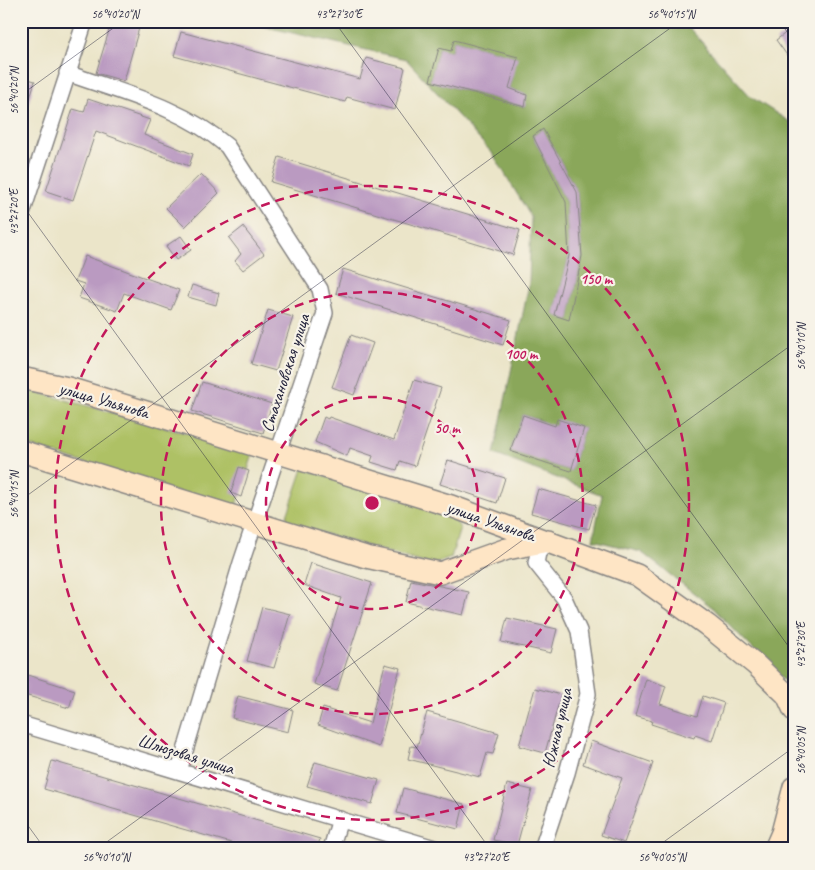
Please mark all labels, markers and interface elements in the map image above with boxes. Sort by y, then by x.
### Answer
text: 56°40'20"N [91,6,140,22]
text: 43°27'30"E [316,6,364,22]
text: 56°40'15"N [647,6,696,22]
text: 56°40'20"N [6,66,22,115]
text: 43°27'20"E [6,187,22,235]
text: 150 m [580,270,614,289]
street label: Стахановская улица [256,309,315,435]
text: 56°40'10"N [793,322,809,371]
text: 100 m [505,345,539,364]
street label: улица Ульянова [56,376,153,424]
text: 50 m [434,419,461,438]
text: 56°40'15"N [6,470,22,519]
centre of rings [363,494,381,512]
street label: улица Ульянова [443,495,540,547]
text: 43°27'30"E [793,620,809,668]
street label: Южная улица [537,684,577,770]
text: 56°40'05"N [793,726,809,775]
street label: Шлюзовая улица [135,729,238,780]
text: 56°40'10"N [82,849,131,865]
text: 43°27'20"E [463,849,511,865]
text: 56°40'05"N [638,849,687,865]

